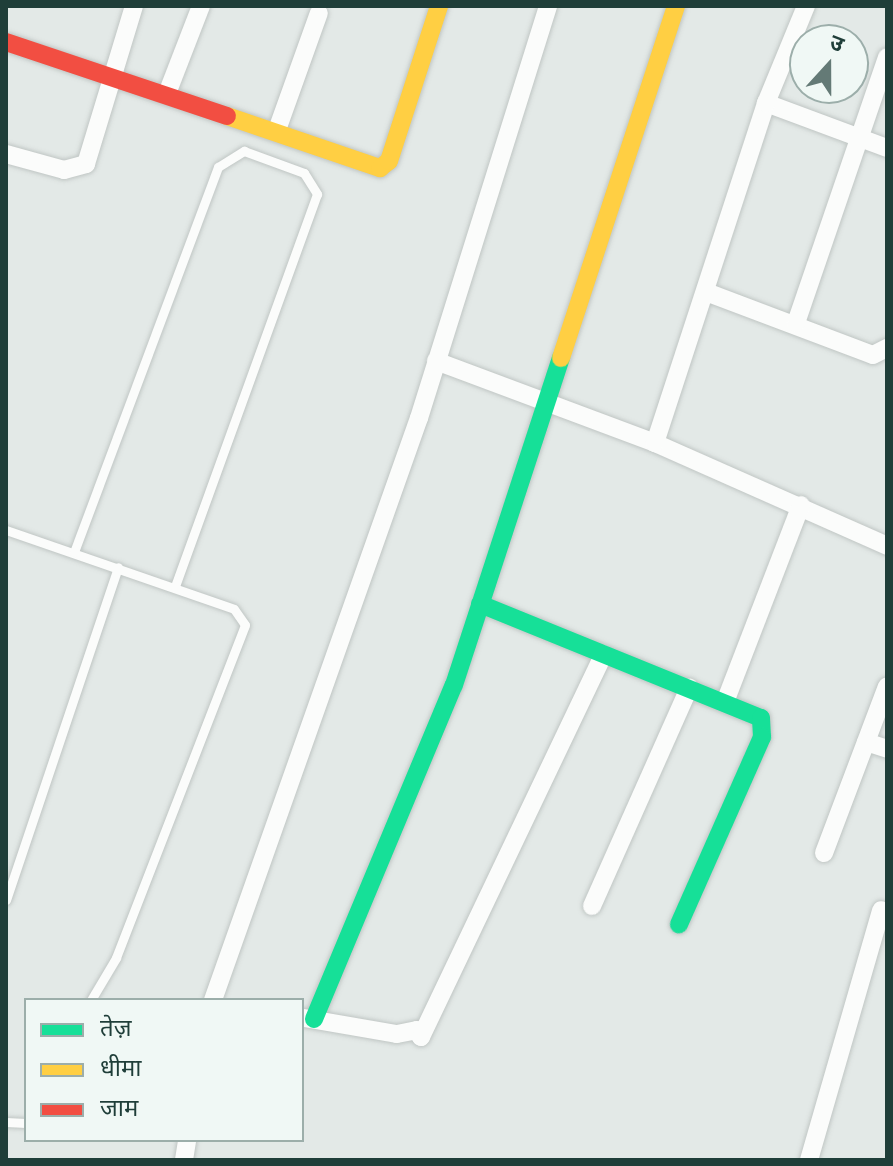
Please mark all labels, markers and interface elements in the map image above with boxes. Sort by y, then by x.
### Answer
north arrow [789,24,869,104]
text: उ [827,29,848,57]
legend [24,998,304,1142]
text: तेज़ [100,1014,132,1042]
text: धीमा [100,1054,142,1082]
text: जाम [100,1094,138,1122]

